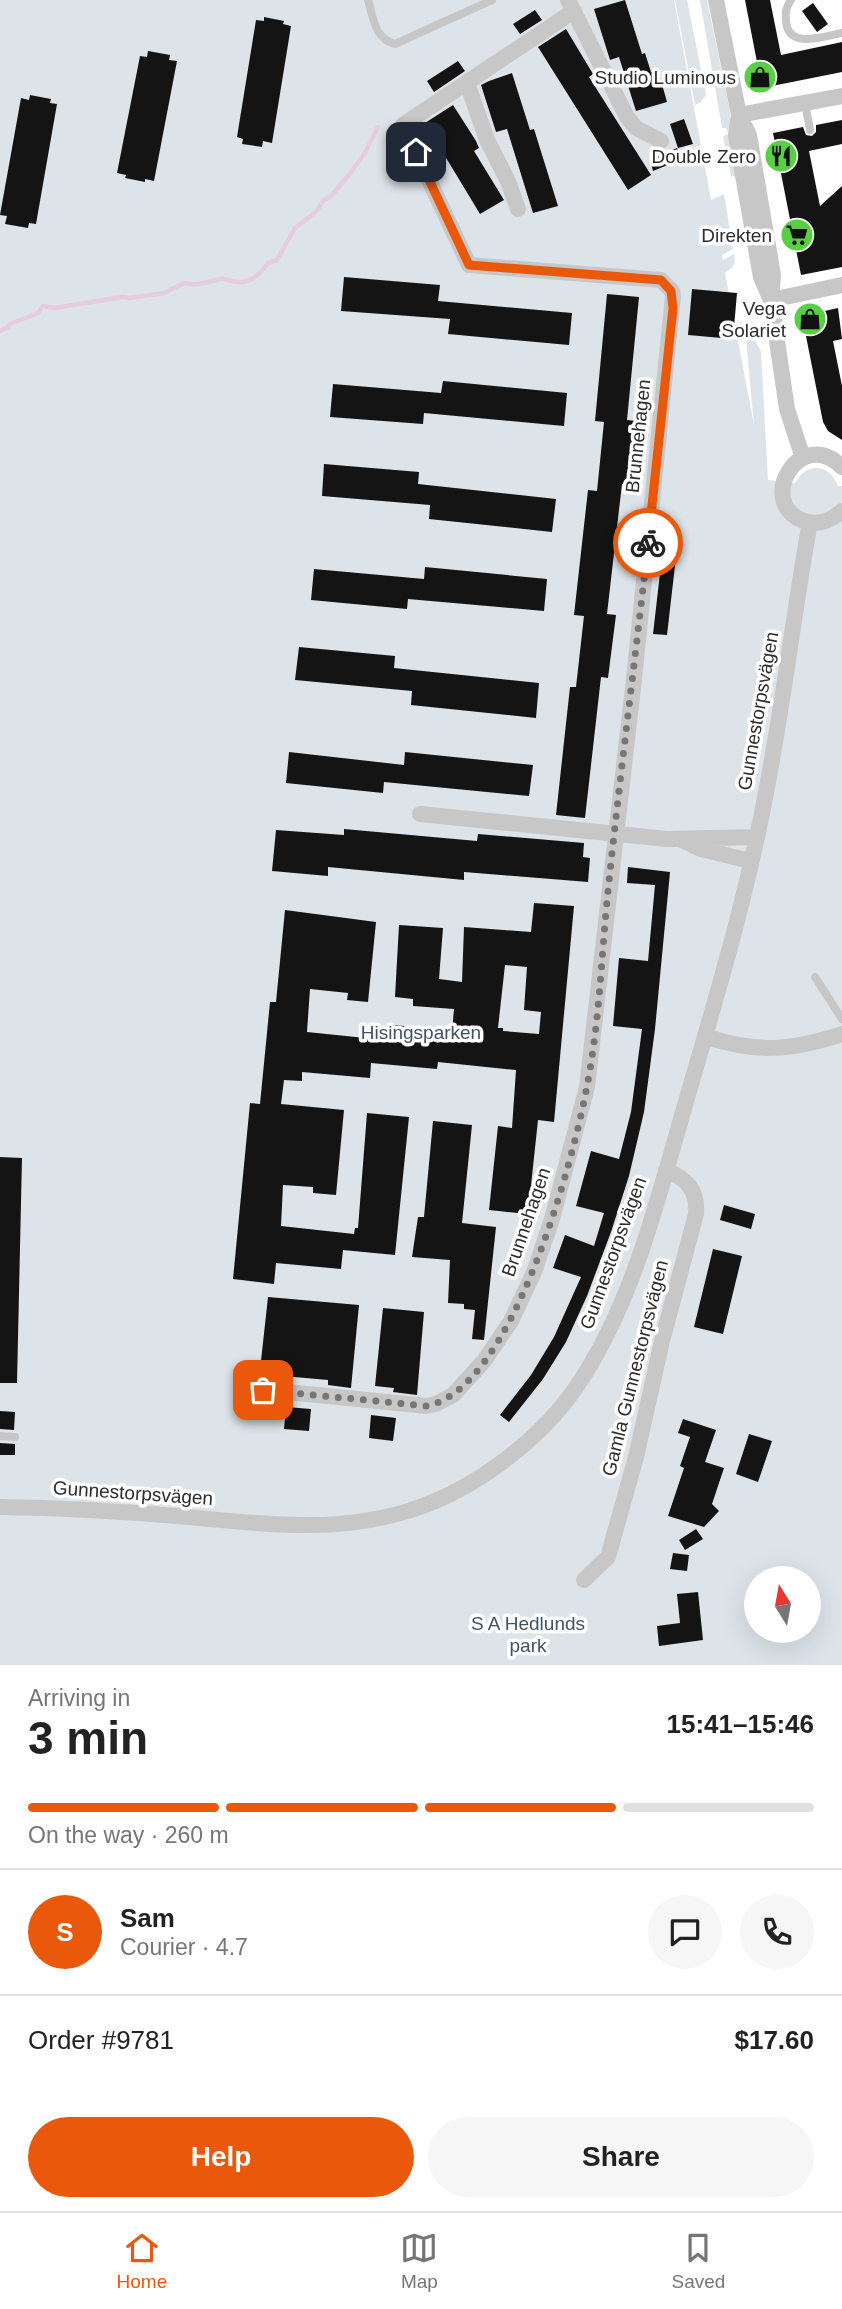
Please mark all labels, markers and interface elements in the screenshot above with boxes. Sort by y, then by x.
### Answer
shop icon: Studio Luminous [741,58,779,96]
place label: Studio Luminous [594,67,736,88]
pin [386,122,446,182]
icon: home [397,133,435,171]
restaurant icon: Double Zero [762,137,800,175]
place label: Double Zero [651,146,756,167]
supermarket icon: Direkten [778,216,816,254]
place label: Direkten [701,225,772,246]
place label: Vega Solariet [722,298,787,341]
shop icon: Vega Solariet [791,300,829,338]
street label: Brunnehagen [622,378,654,494]
courier [613,508,683,578]
icon: bike [629,524,667,562]
street label: Gunnestorpsvägen [734,630,782,792]
park label: Hisingsparken [361,1022,481,1043]
street label: Brunnehagen [497,1165,555,1279]
street label: Gunnestorpsvägen [576,1174,650,1332]
street label: Gamla Gunnestorpsvägen [598,1258,672,1478]
pin [233,1360,293,1420]
icon: bag [244,1371,282,1409]
street label: Gunnestorpsvägen [52,1477,214,1509]
north arrow [744,1566,821,1643]
map controls [744,1566,821,1643]
park label: S A Hedlunds park [471,1613,585,1656]
text: Arriving in [28,1685,130,1711]
text: 15:41–15:46 [667,1709,814,1739]
text: 3 min [28,1712,148,1764]
text: On the way · 260 m [28,1822,229,1848]
button: chat [648,1895,722,1969]
button: phone [740,1895,814,1969]
text: Sam [120,1903,175,1933]
text: S [56,1917,74,1947]
text: Courier · 4.7 [120,1934,248,1960]
text: Order #9781 [28,2025,174,2055]
text: $17.60 [734,2025,814,2055]
button: Help [28,2117,414,2197]
button: Share [428,2117,814,2197]
tab: Home [117,2229,167,2293]
tab: Map [400,2229,438,2293]
tab: Saved [672,2229,725,2293]

